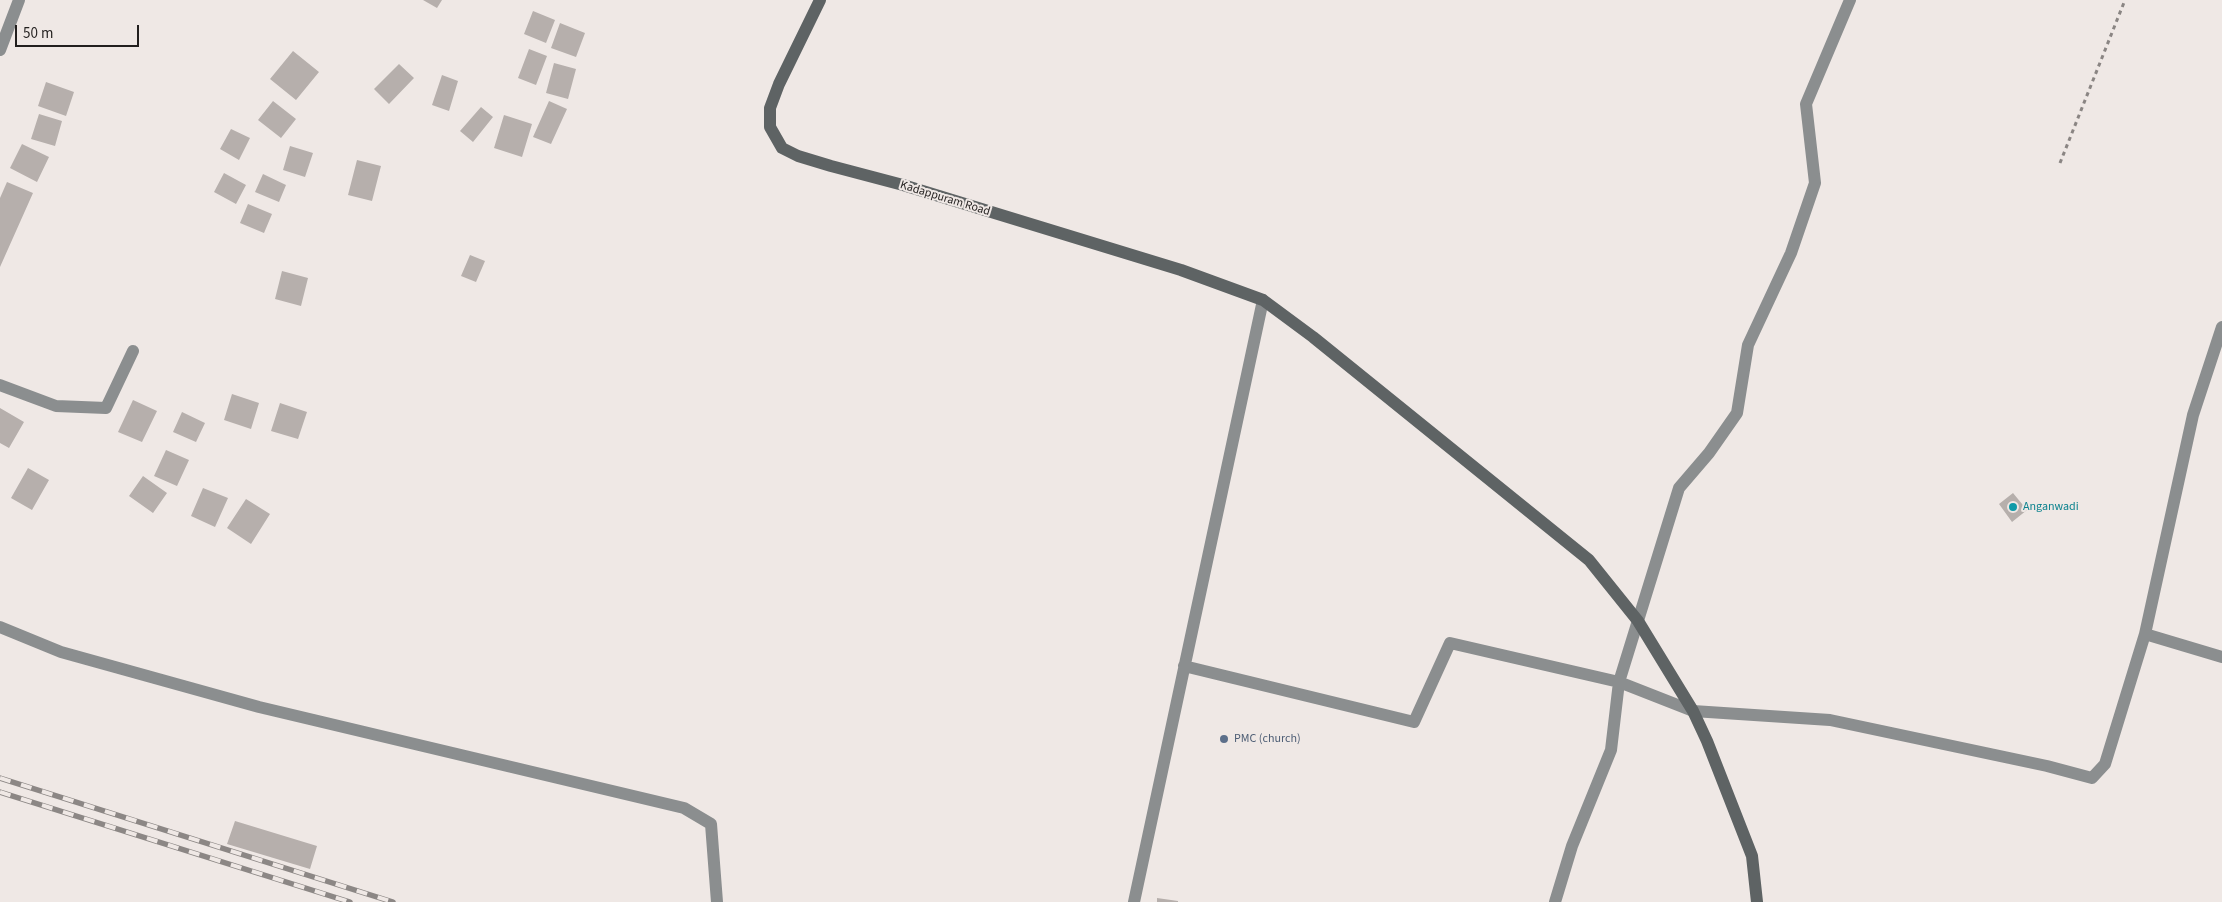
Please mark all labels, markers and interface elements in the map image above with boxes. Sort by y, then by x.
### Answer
scale bar [18,15,141,47]
text: 50 m [23,23,53,44]
street label: Kadappuram Road [898,178,992,220]
place label: Anganwadi [2023,500,2079,514]
marker: Anganwadi [2007,501,2019,513]
place label: PMC (church) [1234,732,1301,746]
marker: PMC (church) [1218,733,1230,745]

